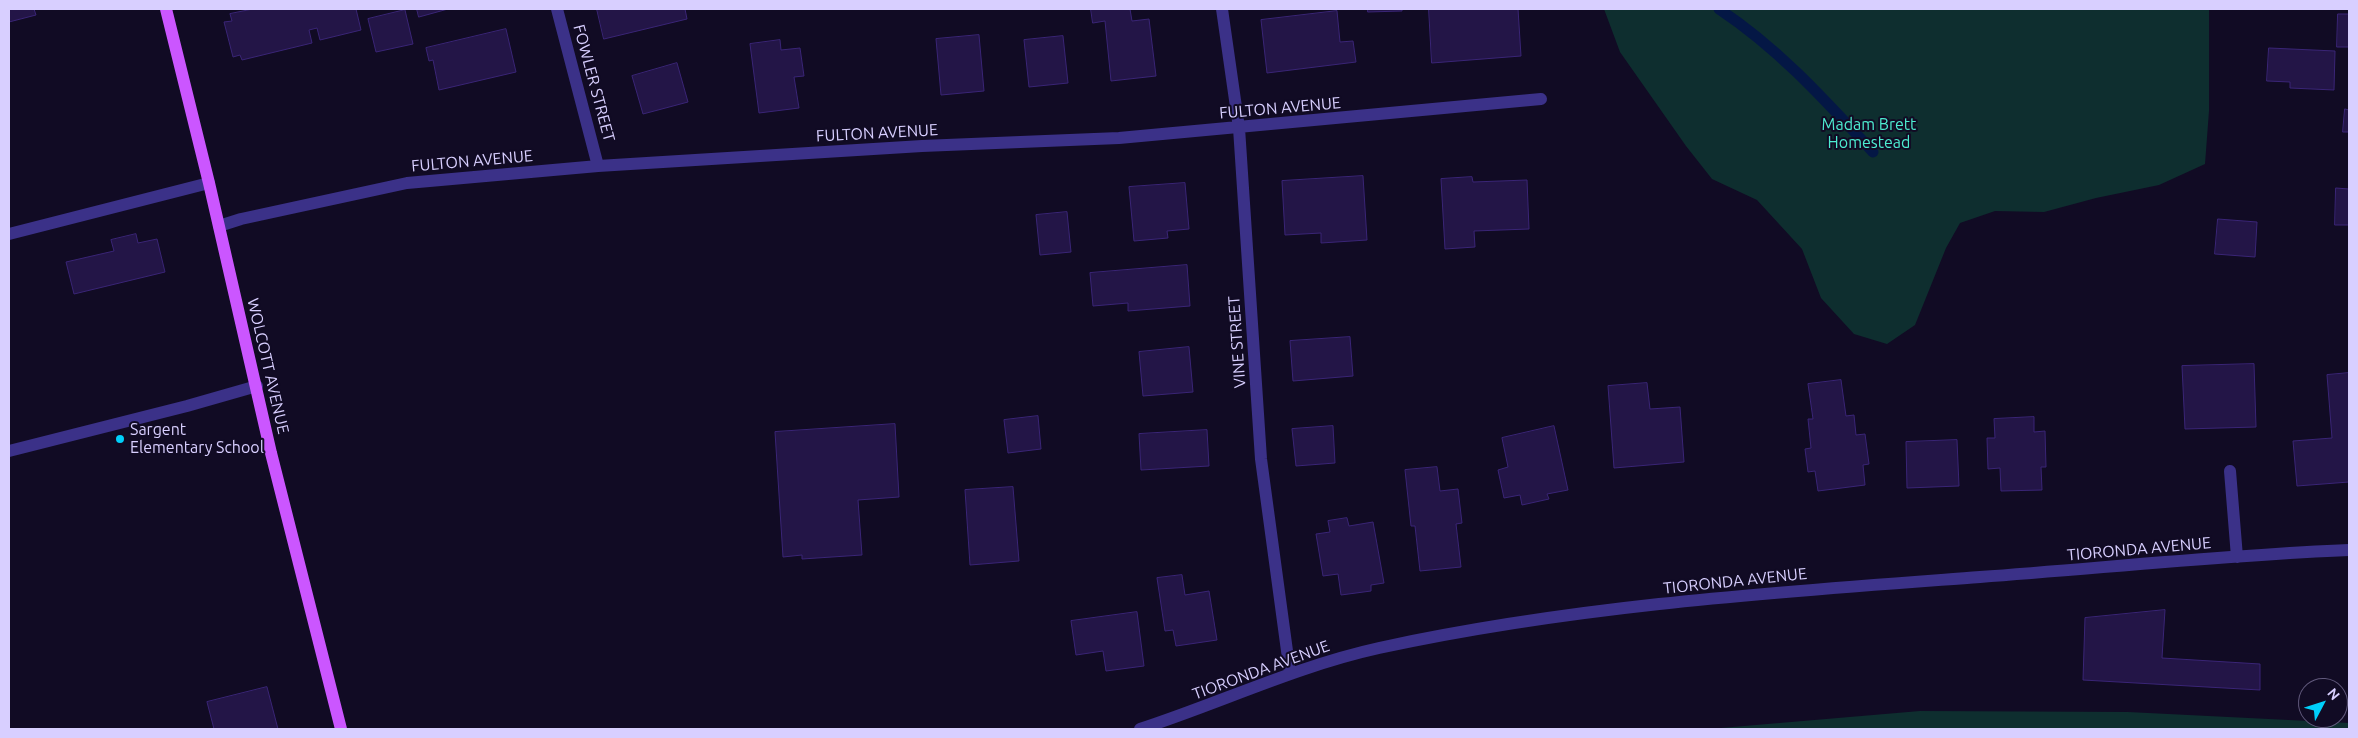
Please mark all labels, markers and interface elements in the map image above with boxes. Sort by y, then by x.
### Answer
street label: FOWLER STREET [569,22,619,144]
street label: FULTON AVENUE [1218,93,1342,123]
park label: Madam Brett Homestead [1822,115,1916,153]
street label: FULTON AVENUE [816,120,938,146]
street label: FULTON AVENUE [410,146,534,176]
street label: VINE STREET [1224,295,1250,389]
street label: WOLCOTT AVENUE [243,296,293,436]
place label: Sargent Elementary School [130,420,264,458]
marker: Sargent Elementary School [114,433,126,445]
street label: TIORONDA AVENUE [2066,533,2212,565]
street label: TIORONDA AVENUE [1662,564,1808,598]
street label: TIORONDA AVENUE [1190,636,1332,704]
north arrow [2298,678,2348,728]
text: N [2324,685,2343,703]

